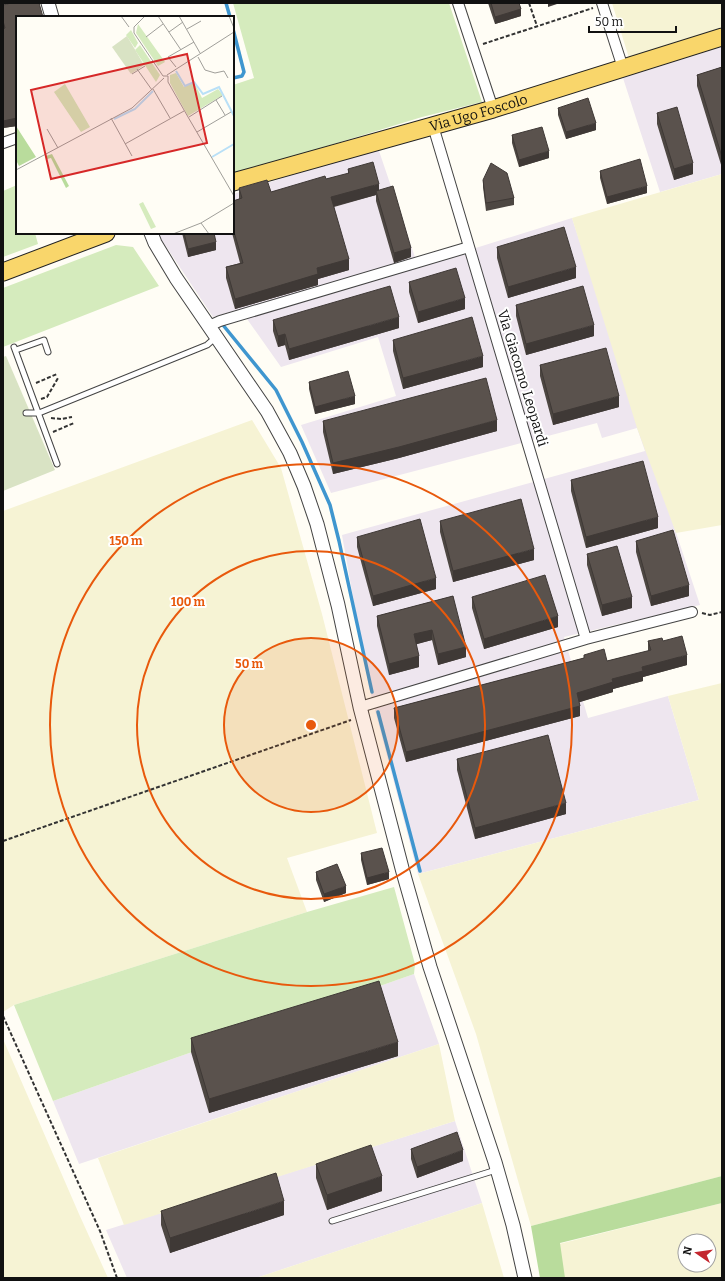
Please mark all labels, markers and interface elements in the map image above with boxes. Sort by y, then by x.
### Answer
scale bar [589,8,676,34]
text: 50 m [595,15,624,29]
inset map [16,16,234,234]
street label: Via Ugo Foscolo [428,91,530,135]
street label: Via Giacomo Leopardi [494,308,551,449]
text: 150 m [110,534,143,548]
text: 100 m [171,595,206,609]
text: 50 m [235,657,263,671]
centre of rings [304,718,318,732]
north arrow [677,1233,717,1273]
text: N [680,1245,695,1256]

